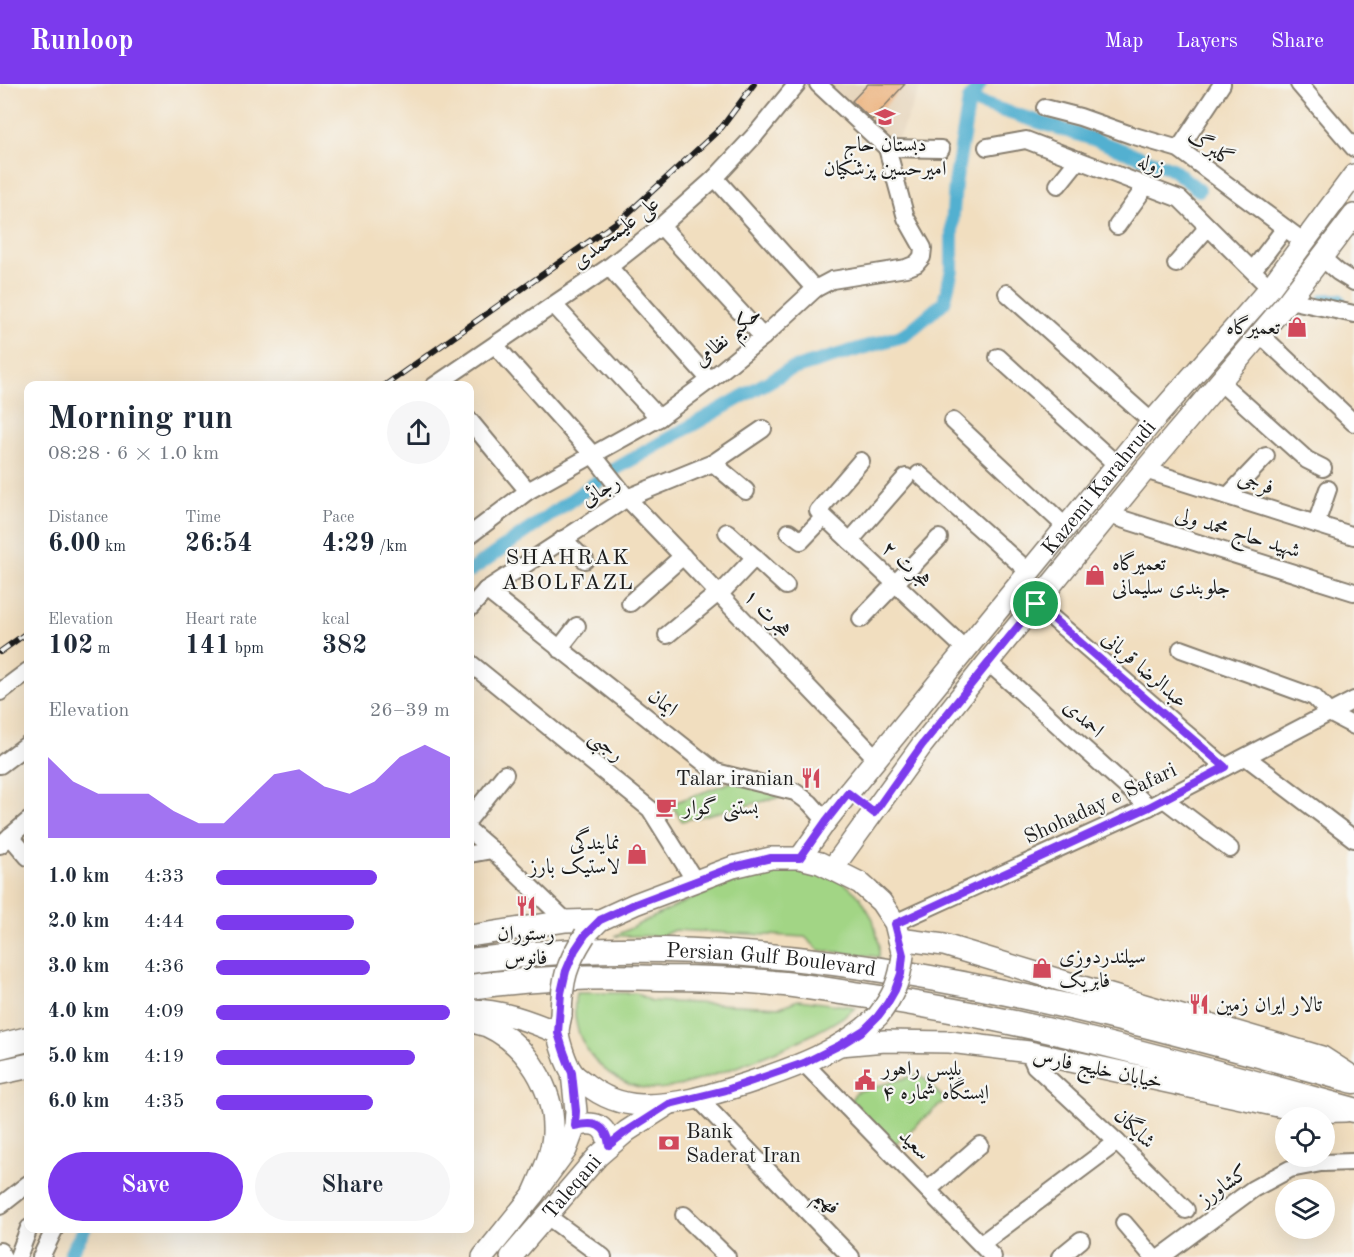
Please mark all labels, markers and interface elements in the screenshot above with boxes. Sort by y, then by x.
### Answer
text: Runloop [30,28,134,56]
text: Map [1104,31,1143,52]
text: Layers [1176,31,1238,52]
text: Share [1271,31,1324,52]
school or university icon: دبستان حاج امیرحسین پزشکیان [873,105,897,129]
street label: گلبرگ [1183,122,1239,172]
place label: دبستان حاج امیرحسین پزشکیان [824,135,946,181]
street label: زوله [1135,151,1168,180]
street label: علی علیمحمدی [569,193,666,277]
street label: حکیم نظامی [689,301,772,378]
place label: تعمیرگاه [1226,314,1281,339]
shop icon: تعمیرگاه [1285,315,1309,339]
button: share [387,401,450,464]
text: Morning run [48,403,233,436]
street label: Kazemi Karahrudi [1039,417,1161,559]
text: 08:28 · 6 × 1.0 km [48,444,219,464]
street label: فرجی [1235,468,1276,500]
street label: رجائی [577,470,624,511]
street label: شهید حاج محمد ولی [1170,504,1303,569]
text: Distance [48,510,108,526]
text: Time [185,510,221,526]
text: Pace [322,510,354,526]
text: 6.00 [48,531,101,557]
text: 26:54 [185,531,253,557]
text: 4:29 [322,531,375,557]
street label: هجرت ۲ [877,537,935,593]
text: km [101,539,126,555]
text: /km [375,539,407,555]
district label: SHAHRAK ABOLFAZL [502,547,634,594]
place label: تعمیرگاه جلوبندی سلیمانی [1112,550,1230,600]
shop icon: تعمیرگاه جلوبندی سلیمانی [1083,563,1107,587]
pin [1010,578,1061,629]
street label: هجرت ۱ [738,586,795,643]
icon: arrive [1019,587,1052,620]
text: Elevation [48,612,113,628]
text: Heart rate [185,612,257,628]
text: kcal [322,612,350,628]
street label: عبدالرضا قربانی [1097,627,1191,713]
text: 102 [48,633,93,659]
text: 141 [185,633,230,659]
text: 382 [322,633,367,659]
text: m [93,641,110,657]
text: bpm [230,641,264,657]
street label: ایمان [643,685,681,722]
street label: احمدی [1059,696,1107,742]
text: Elevation [48,701,129,721]
text: 26–39 m [370,701,450,721]
street label: رجبی [582,726,627,770]
street label: Shohaday e Safari [1021,760,1180,849]
restaurant icon: Talar iranian [799,766,823,790]
place label: Talar iranian [676,769,794,790]
cafe icon: بستنی گوار [654,795,678,819]
place label: بستنی گوار [681,795,759,822]
place label: نمایندگی لاستیک بارز [527,826,620,879]
shop icon: نمایندگی لاستیک بارز [625,842,649,866]
text: 1.0 km [48,867,110,887]
text: 4:33 [144,867,184,887]
restaurant icon: رستوران فانوس [514,894,538,918]
text: 2.0 km [48,912,110,932]
text: 4:44 [144,912,184,932]
place label: رستوران فانوس [497,924,555,970]
street label: Persian Gulf Boulevard [666,941,877,981]
place label: سیلندردوزی فابریک [1059,947,1146,993]
shop icon: سیلندردوزی فابریک [1030,956,1054,980]
text: 3.0 km [48,957,110,977]
text: 4:36 [144,957,184,977]
restaurant icon: تالار ایران زمین [1187,992,1211,1016]
place label: تالار ایران زمین [1216,995,1323,1016]
text: 4.0 km [48,1002,110,1022]
text: 4:09 [144,1002,184,1022]
street label: خیابان خلیج فارس [1030,1045,1164,1100]
text: 5.0 km [48,1047,110,1067]
text: 4:19 [144,1047,184,1067]
place label: پلیس راهور ایستگاه شماره ۴ [880,1059,989,1104]
public building icon: پلیس راهور ایستگاه شماره ۴ [853,1068,877,1092]
text: 6.0 km [48,1092,110,1112]
text: 4:35 [144,1092,184,1112]
street label: شایگان [1109,1102,1161,1154]
map controls [1275,1107,1335,1239]
button: locate [1275,1107,1335,1167]
place label: Bank Saderat Iran [686,1122,801,1167]
street label: سعید [894,1125,934,1165]
bank icon: Bank Saderat Iran [657,1131,681,1155]
street label: Taleqani [540,1151,606,1224]
button: Save [48,1152,243,1221]
button: Share [255,1152,450,1221]
street label: کشاورز [1193,1162,1253,1212]
button: layers [1275,1179,1335,1239]
street label: فهیم [804,1185,844,1225]

